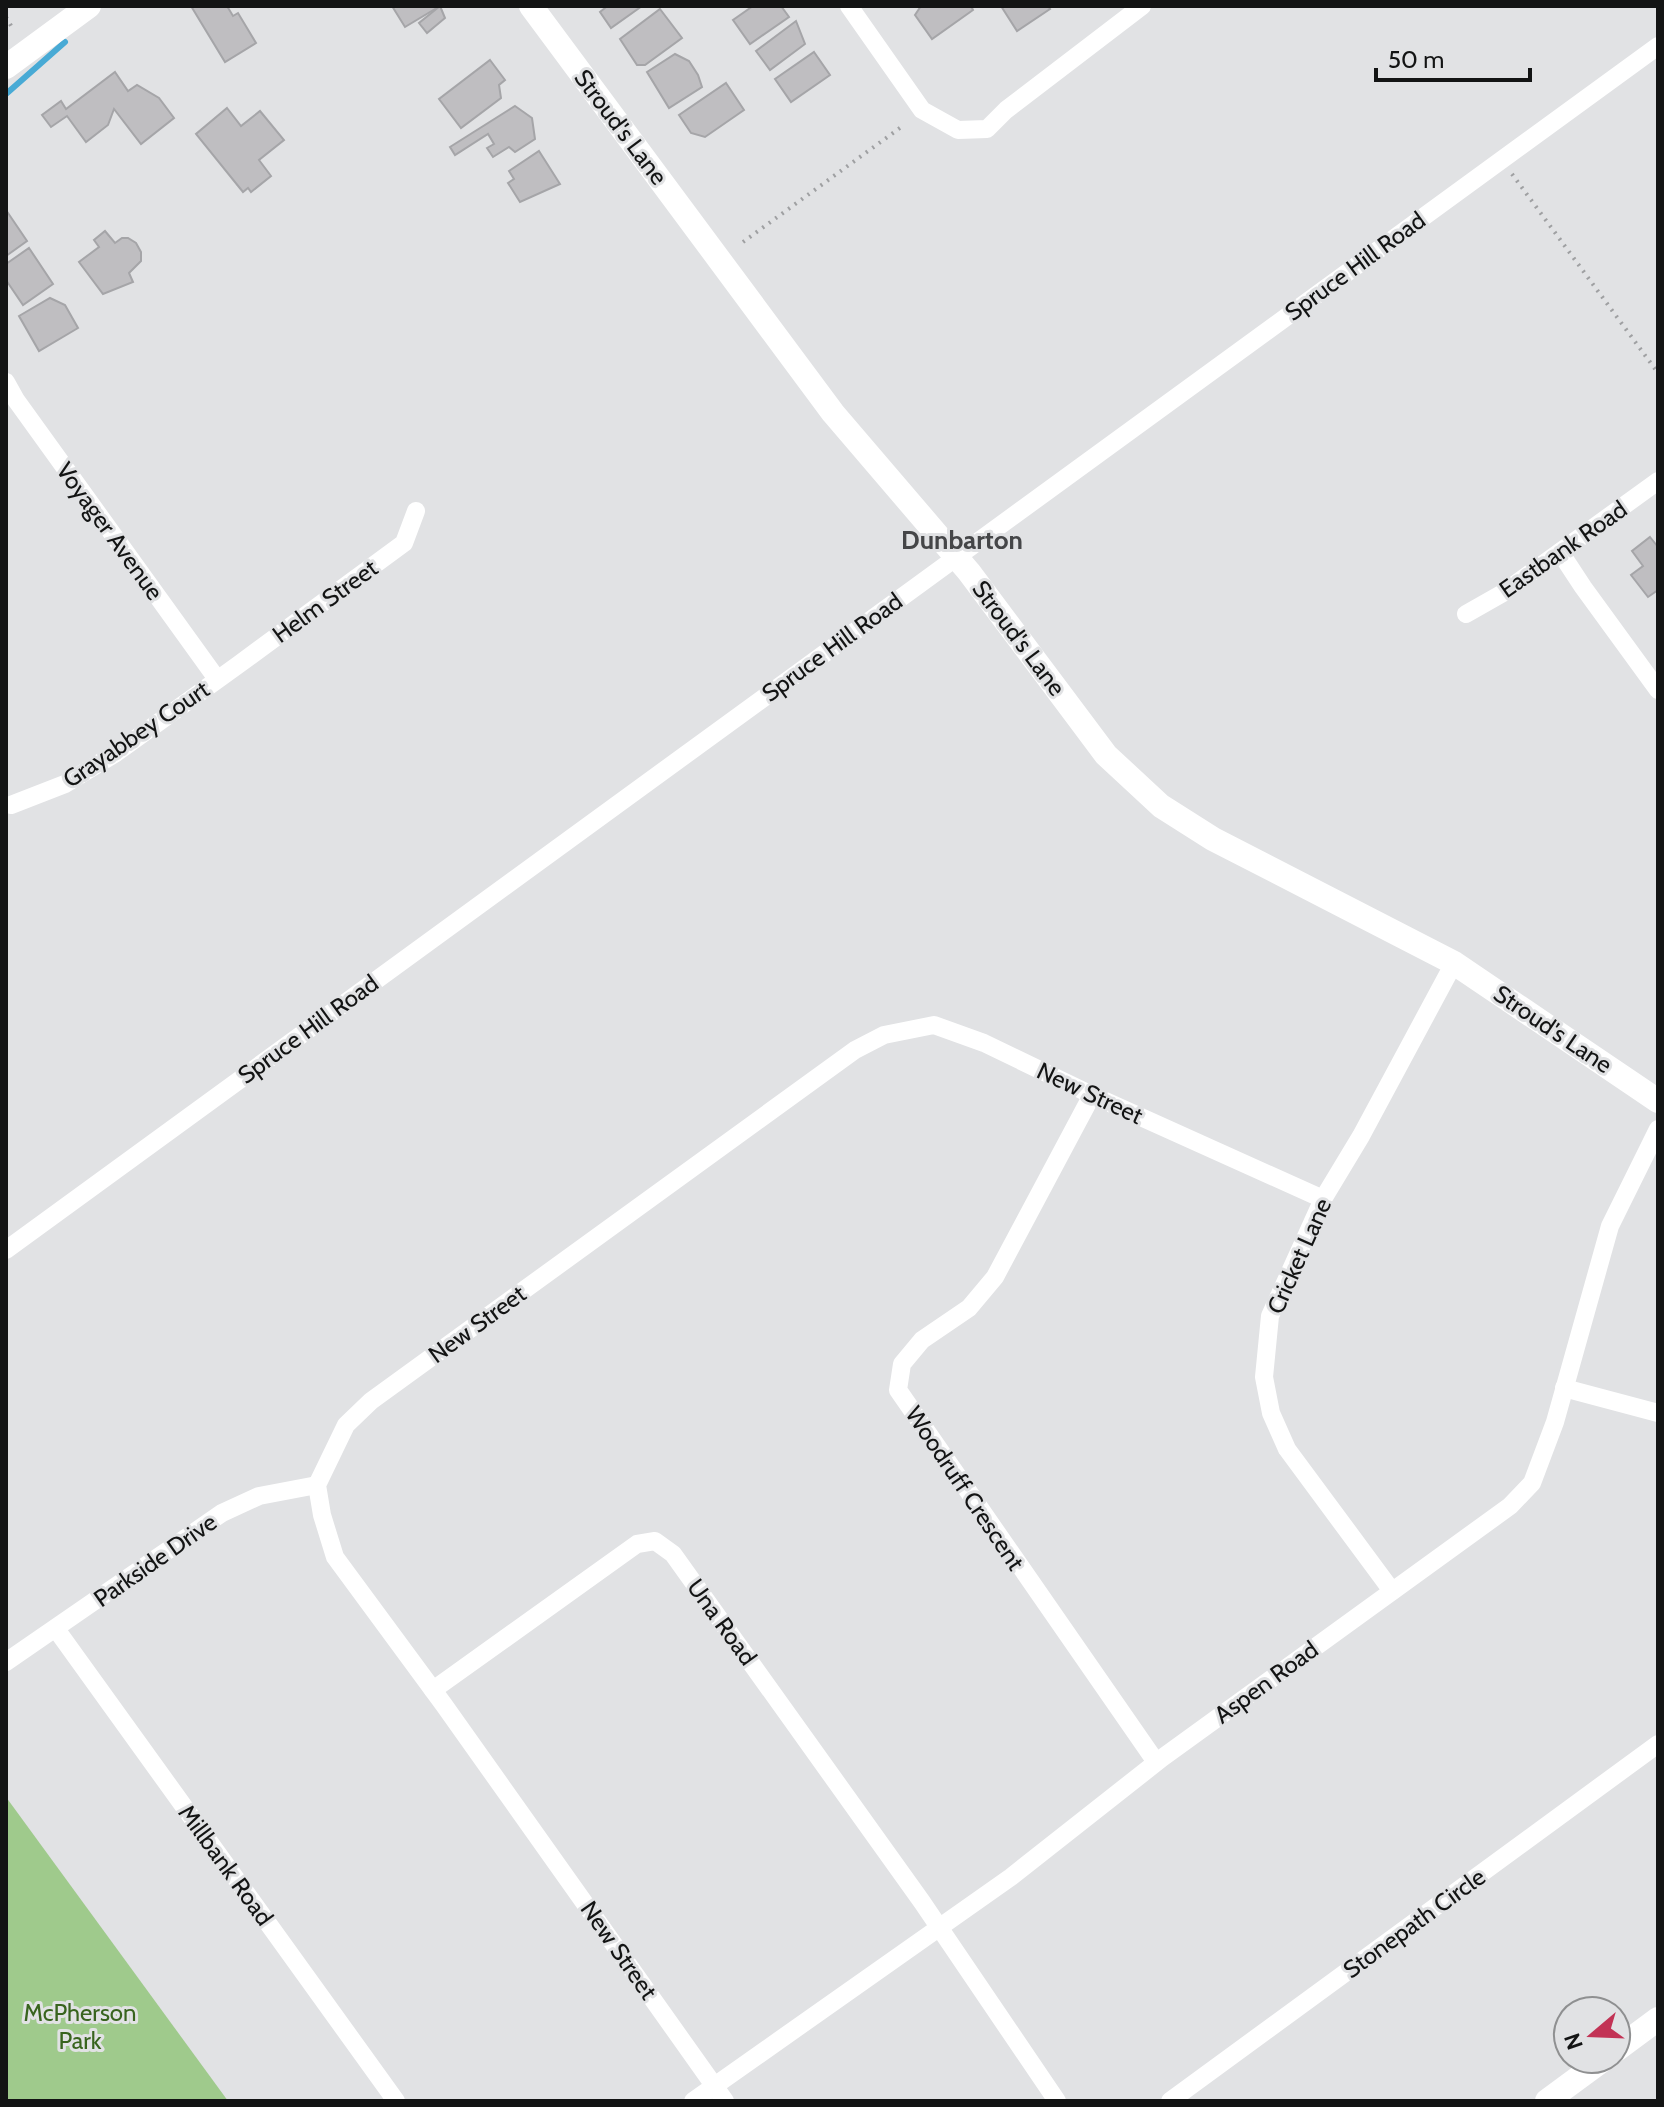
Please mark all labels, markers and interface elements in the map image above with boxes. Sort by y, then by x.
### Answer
scale bar [1376,32,1530,82]
text: 50 m [1388,45,1444,74]
street label: Stroud's Lane [568,64,674,190]
street label: Spruce Hill Road [1279,205,1431,327]
street label: Voyager Avenue [50,457,170,605]
street label: Eastbank Road [1494,494,1632,604]
district label: Dunbarton [901,524,1023,556]
street label: Helm Street [267,553,383,649]
street label: Stroud's Lane [966,575,1072,701]
street label: Spruce Hill Road [756,586,908,708]
street label: Grayabbey Court [57,674,215,794]
street label: Spruce Hill Road [232,968,384,1090]
street label: Stroud's Lane [1488,979,1618,1079]
street label: New Street [1033,1056,1147,1130]
street label: Cricket Lane [1261,1194,1337,1318]
street label: New Street [423,1279,531,1369]
street label: Woodruff Crescent [899,1401,1031,1575]
street label: Parkside Drive [88,1507,222,1613]
street label: Una Road [681,1573,763,1671]
street label: Aspen Road [1208,1635,1324,1729]
street label: Millbank Road [172,1799,280,1931]
street label: Stonepath Circle [1337,1862,1491,1984]
street label: New Street [575,1895,663,2005]
north arrow [1552,1995,1632,2075]
park label: McPherson Park [24,1998,136,2055]
text: N [1558,2030,1589,2053]

